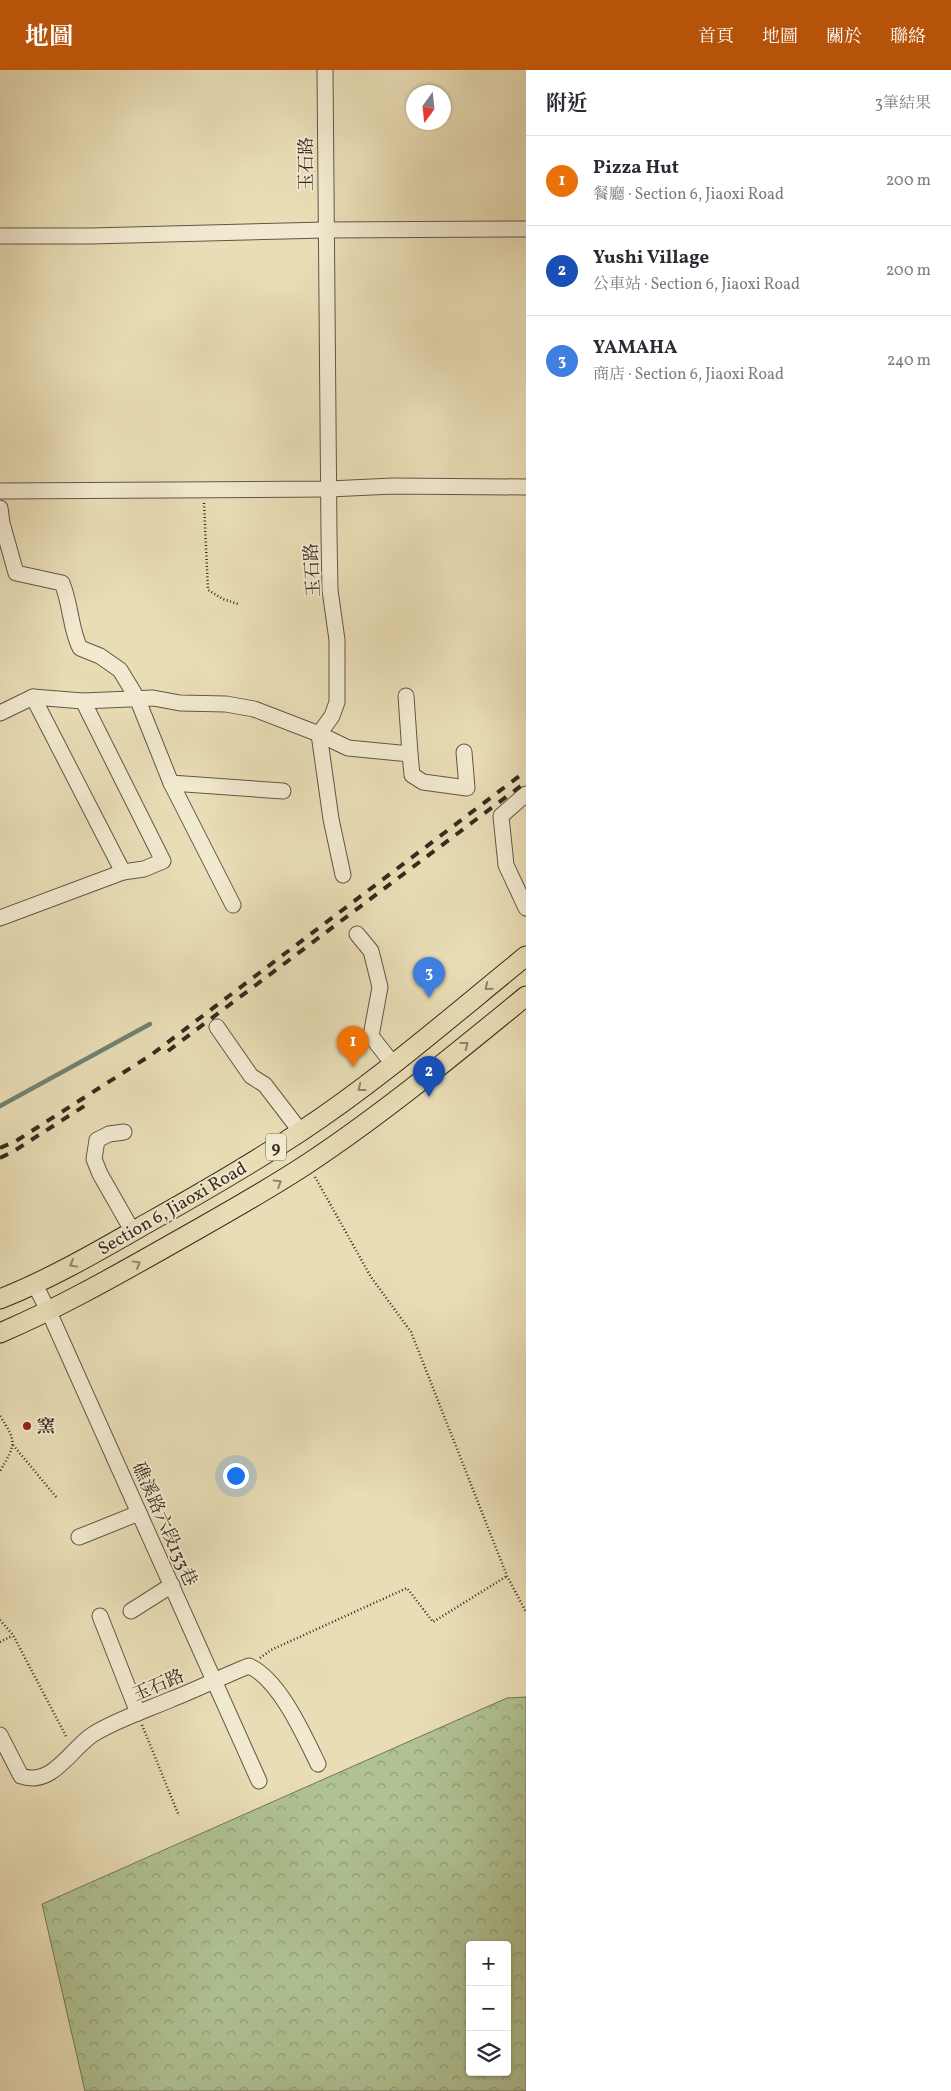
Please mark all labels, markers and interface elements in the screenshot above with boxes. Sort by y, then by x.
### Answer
text: 地圖 [25,21,73,55]
text: 首頁 [698,25,734,50]
text: 地圖 [762,25,798,50]
text: 關於 [826,25,862,50]
text: 聯絡 [890,25,926,50]
north arrow [406,85,451,130]
text: 附近 [546,90,588,119]
text: 3筆結果 [875,93,931,115]
street label: 玉石路 [295,137,320,191]
text: Pizza Hut [593,155,679,181]
text: 1 [559,170,565,192]
text: 200 m [886,170,931,192]
text: 餐廳 · Section 6, Jiaoxi Road [593,184,784,206]
text: Yushi Village [593,245,709,271]
text: 2 [558,260,566,282]
text: 200 m [886,260,931,282]
text: 公車站 · Section 6, Jiaoxi Road [593,274,800,296]
text: YAMAHA [593,335,678,361]
text: 3 [558,350,566,372]
text: 240 m [887,350,931,372]
text: 商店 · Section 6, Jiaoxi Road [593,364,784,386]
street label: 玉石路 [300,542,327,598]
pin: 3 [413,957,445,998]
one-way arrow [485,981,494,989]
pin: 1 [337,1026,369,1067]
one-way arrow [459,1042,469,1051]
pin: 2 [413,1056,445,1097]
one-way arrow [357,1082,367,1091]
road number: 9 [266,1134,286,1160]
street label: Section 6, Jiaoxi Road [94,1156,252,1262]
one-way arrow [272,1179,281,1189]
one-way arrow [70,1258,79,1268]
one-way arrow [132,1260,141,1270]
place label: 窯 [37,1415,55,1440]
marker: 窯 [21,1420,33,1432]
street label: 礁溪路六段133巷 [125,1459,202,1591]
your location [223,1463,249,1489]
street label: 玉石路 [129,1664,188,1708]
map controls [466,1941,511,2076]
button: + [466,1941,511,1986]
button: − [466,1986,511,2031]
button: layers [466,2031,511,2076]

